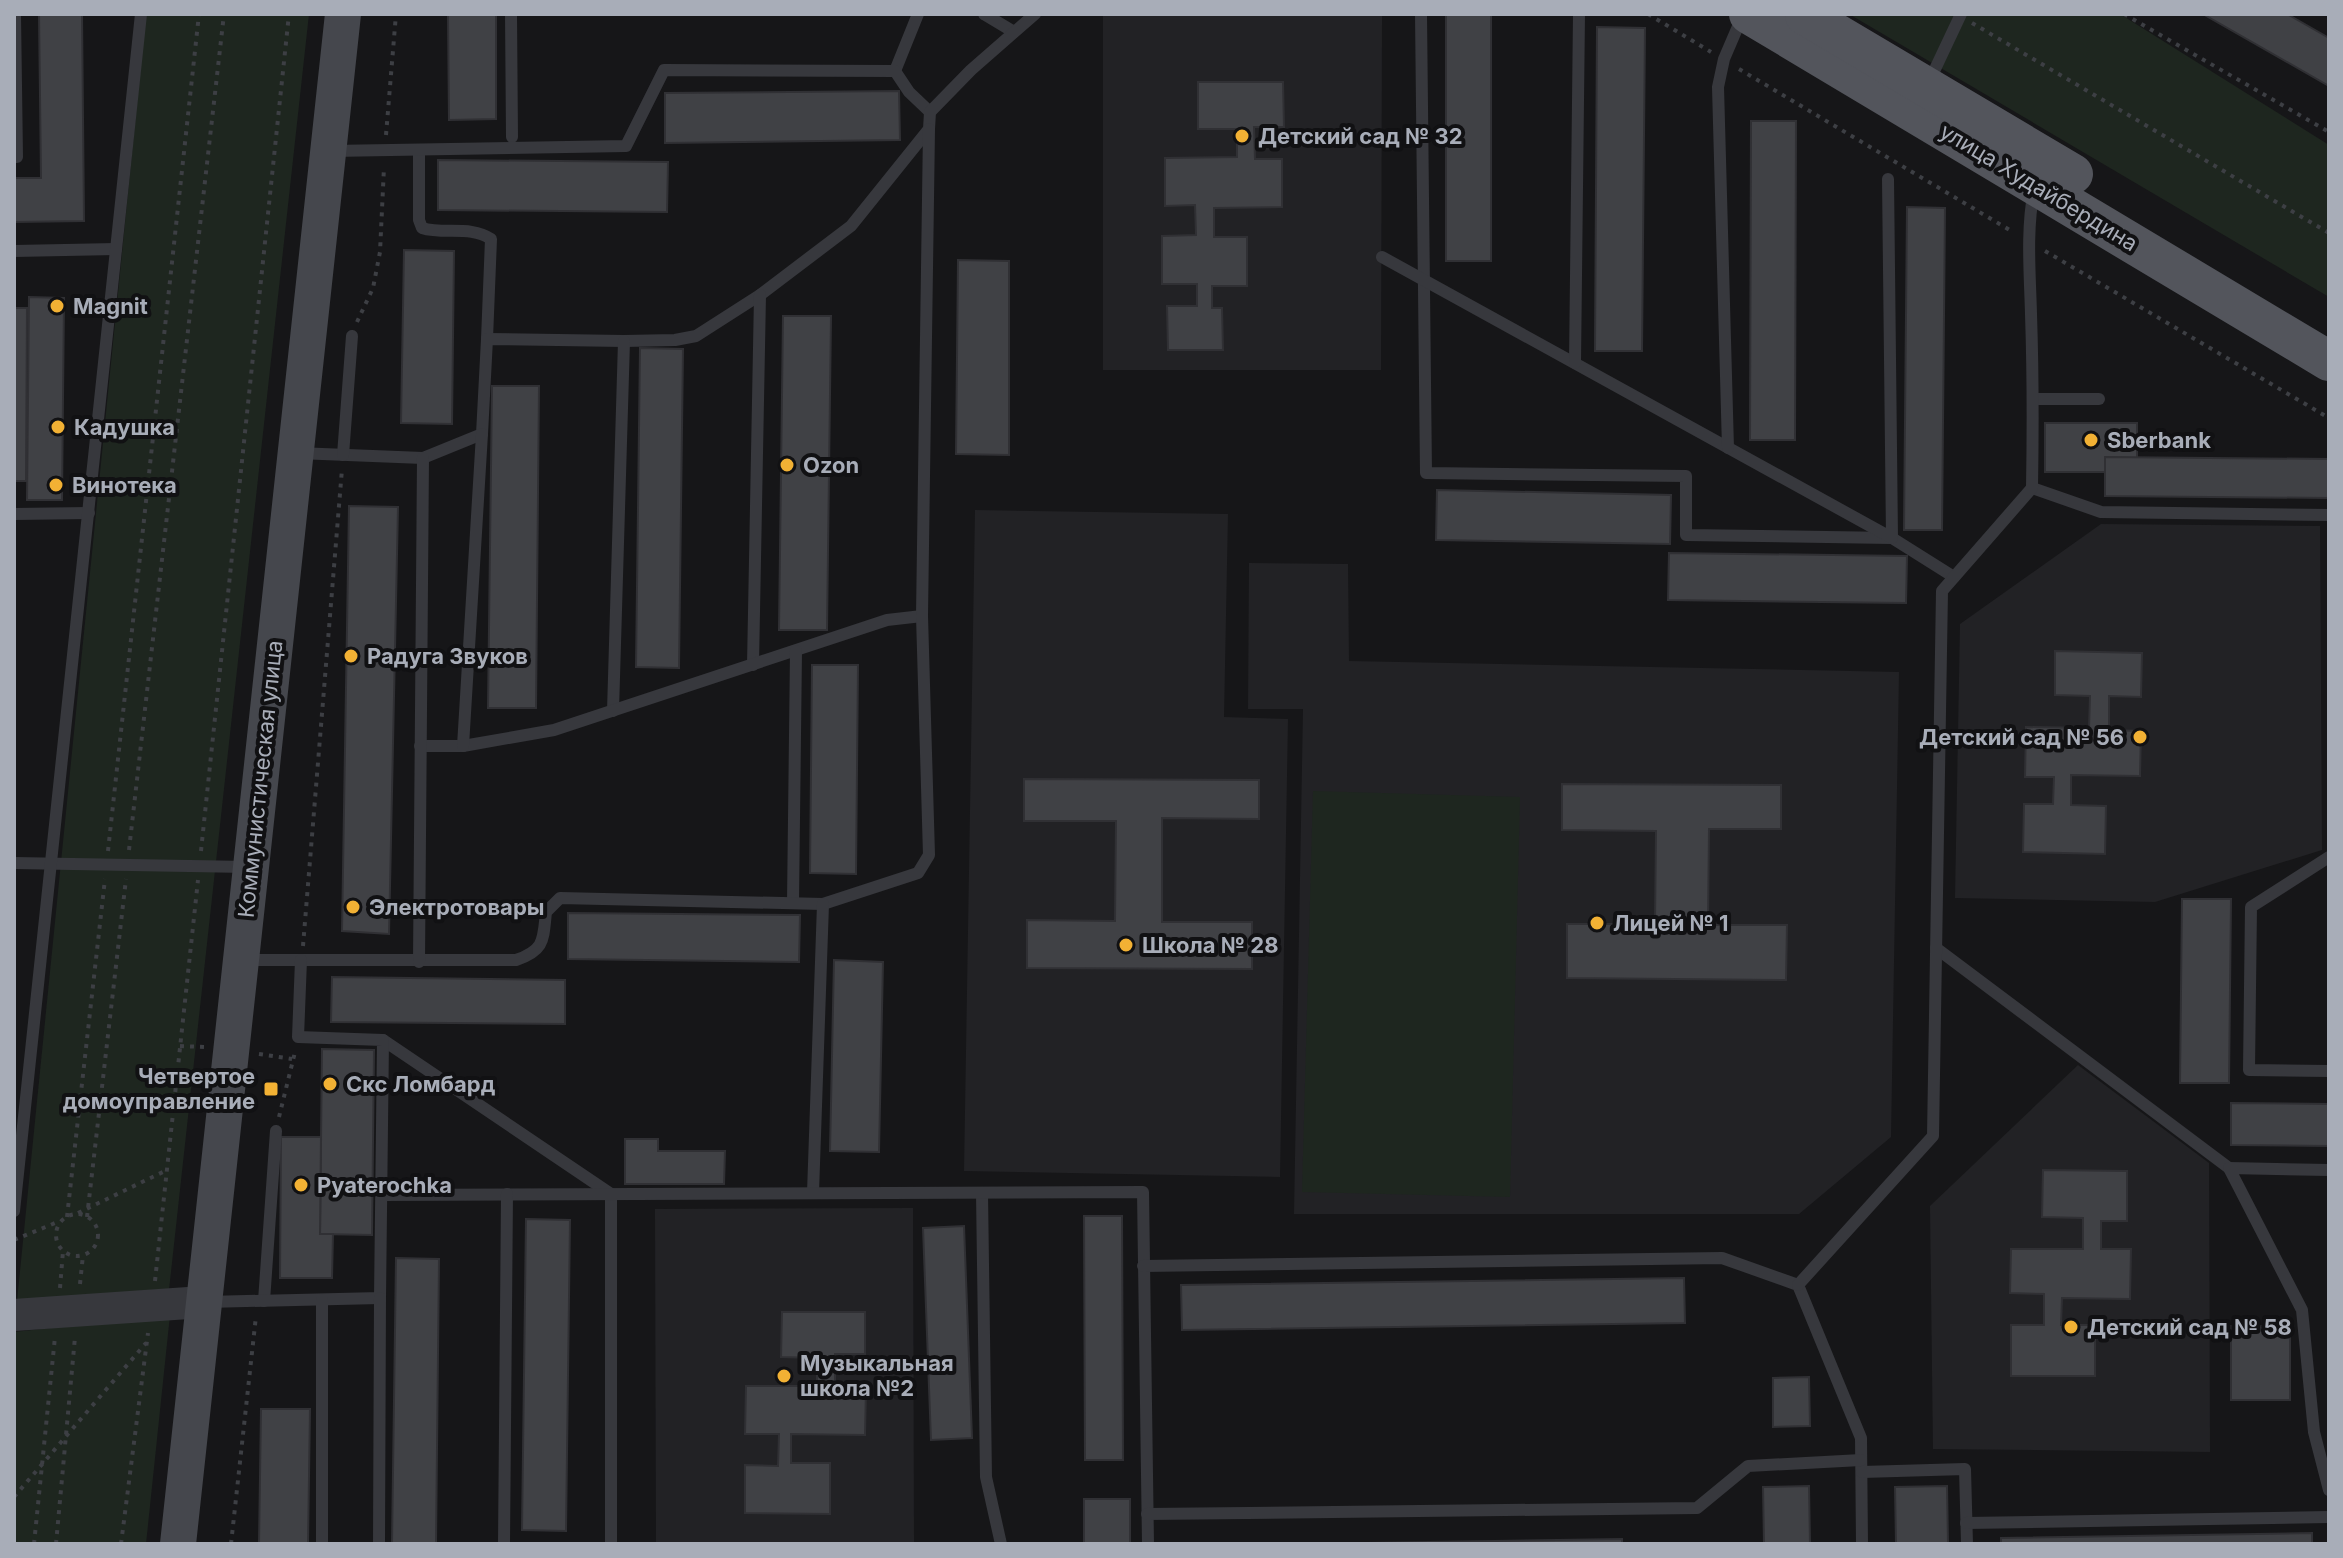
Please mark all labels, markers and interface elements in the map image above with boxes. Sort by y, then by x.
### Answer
street label: улица Худайбердина [1936,118,2142,256]
place label: Детский сад № 32 [1258,123,1463,149]
marker: Детский сад № 32 [1233,127,1251,145]
place label: Magnit [73,293,148,319]
marker: Magnit [48,297,66,315]
place label: Кадушка [74,414,175,440]
marker: Кадушка [49,418,67,436]
place label: Sberbank [2107,427,2211,453]
marker: Sberbank [2082,431,2100,449]
place label: Ozon [803,452,859,478]
marker: Ozon [778,456,796,474]
place label: Винотека [72,472,177,498]
marker: Винотека [47,476,65,494]
street label: Коммунистическая улица [232,639,288,919]
place label: Радуга Звуков [367,643,528,669]
marker: Радуга Звуков [342,647,360,665]
place label: Детский сад № 56 [1919,724,2124,750]
marker: Детский сад № 56 [2131,728,2149,746]
place label: Электротовары [369,894,545,920]
marker: Электротовары [344,898,362,916]
place label: Лицей № 1 [1613,910,1729,936]
marker: Лицей № 1 [1588,914,1606,932]
place label: Школа № 28 [1142,932,1278,958]
marker: Школа № 28 [1117,936,1135,954]
place label: Четвертое домоуправление [63,1063,255,1114]
place label: Скс Ломбард [346,1071,496,1097]
marker: Скс Ломбард [321,1075,339,1093]
marker: Четвертое домоуправление [262,1080,280,1098]
place label: Pyaterochka [317,1172,452,1198]
marker: Pyaterochka [292,1176,310,1194]
place label: Детский сад № 58 [2087,1314,2292,1340]
marker: Детский сад № 58 [2062,1318,2080,1336]
place label: Музыкальная школа №2 [800,1350,954,1401]
marker: Музыкальная школа №2 [775,1367,793,1385]

